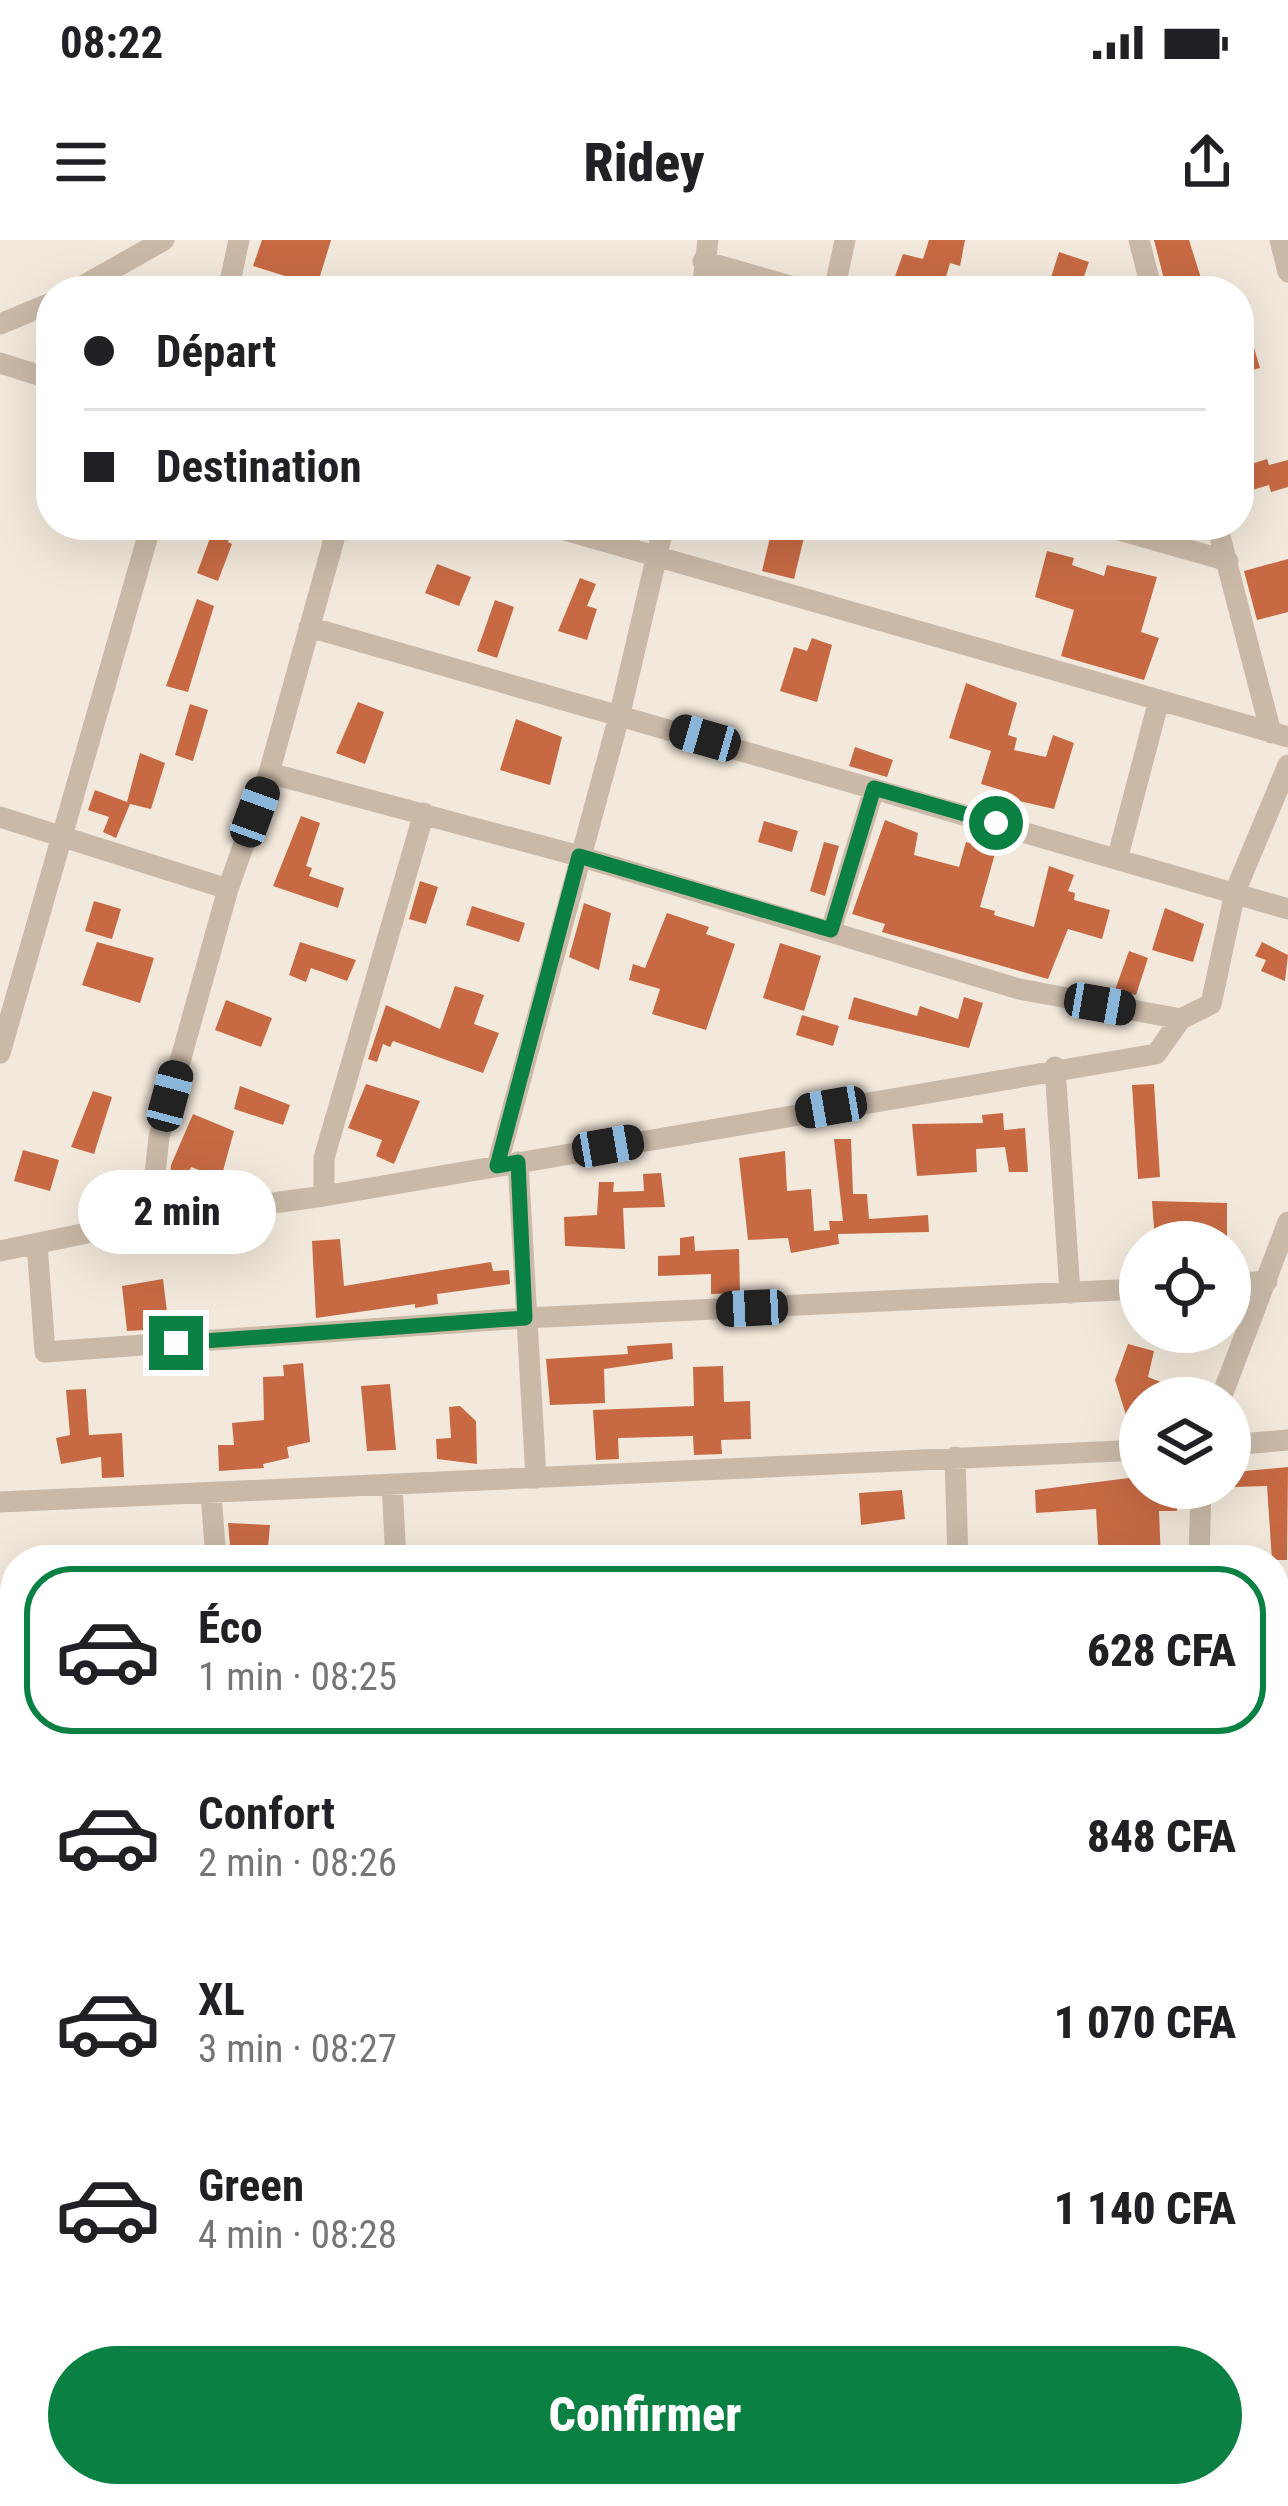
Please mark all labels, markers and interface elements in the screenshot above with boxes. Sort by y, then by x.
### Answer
text: 08:22 [60,16,163,69]
icon: menu [48,129,114,195]
icon: share [1174,129,1240,195]
text: Ridey [584,131,704,194]
text: Départ [156,325,276,378]
text: Destination [156,440,362,493]
car [665,711,745,765]
car [226,772,284,852]
route start [969,796,1023,850]
car [1061,980,1139,1028]
car [143,1057,197,1135]
car [792,1083,870,1131]
car [569,1122,647,1170]
callout: 2 min [77,1169,275,1253]
text: 2 min [134,1189,220,1235]
map controls [1119,1221,1251,1509]
button: locate [1119,1221,1251,1353]
car [715,1288,789,1328]
route end [149,1316,203,1370]
button: layers [1119,1377,1251,1509]
icon: car [54,1596,162,1704]
text: Éco [198,1601,263,1654]
text: 628 CFA [1087,1624,1236,1677]
text: 1 min · 08:25 [198,1654,397,1700]
icon: car [54,1782,162,1890]
text: Confort [198,1787,335,1840]
text: 848 CFA [1087,1810,1236,1863]
text: 2 min · 08:26 [198,1840,397,1886]
icon: car [54,1968,162,2076]
text: XL [198,1973,245,2026]
text: 1 070 CFA [1054,1996,1236,2049]
text: 3 min · 08:27 [198,2026,397,2072]
icon: car [54,2154,162,2262]
text: Green [198,2159,304,2212]
text: 1 140 CFA [1054,2182,1236,2235]
text: 4 min · 08:28 [198,2212,397,2258]
button: Confirmer [48,2346,1242,2484]

